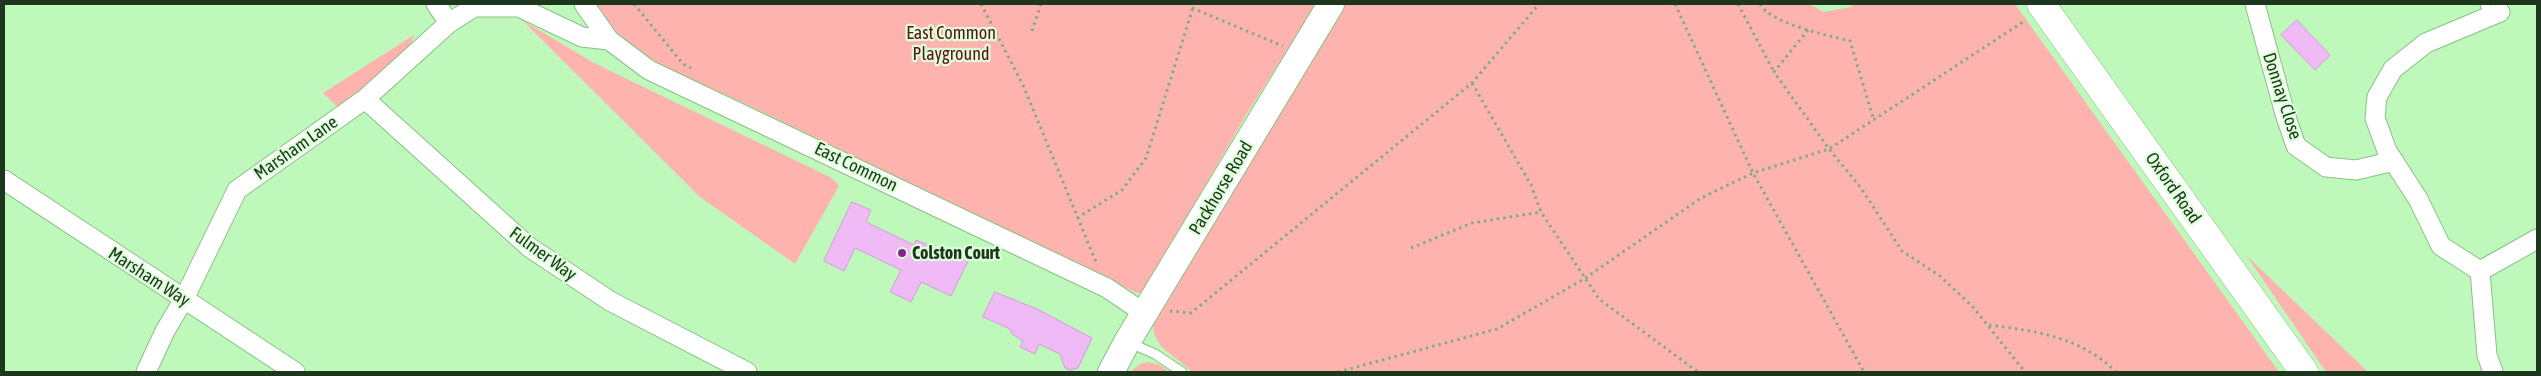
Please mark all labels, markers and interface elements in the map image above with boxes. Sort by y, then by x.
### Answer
park label: East Common Playground [906,22,996,64]
street label: Donnay Close [2258,50,2306,142]
street label: Marsham Lane [250,111,342,185]
street label: Packhorse Road [1185,137,1257,239]
street label: East Common [811,138,901,196]
street label: Oxford Road [2141,148,2205,228]
street label: Fulmer Way [505,222,581,286]
place label: Colston Court [912,242,1000,264]
street label: Marsham Way [104,243,194,311]
marker: Colston Court [896,247,908,259]

